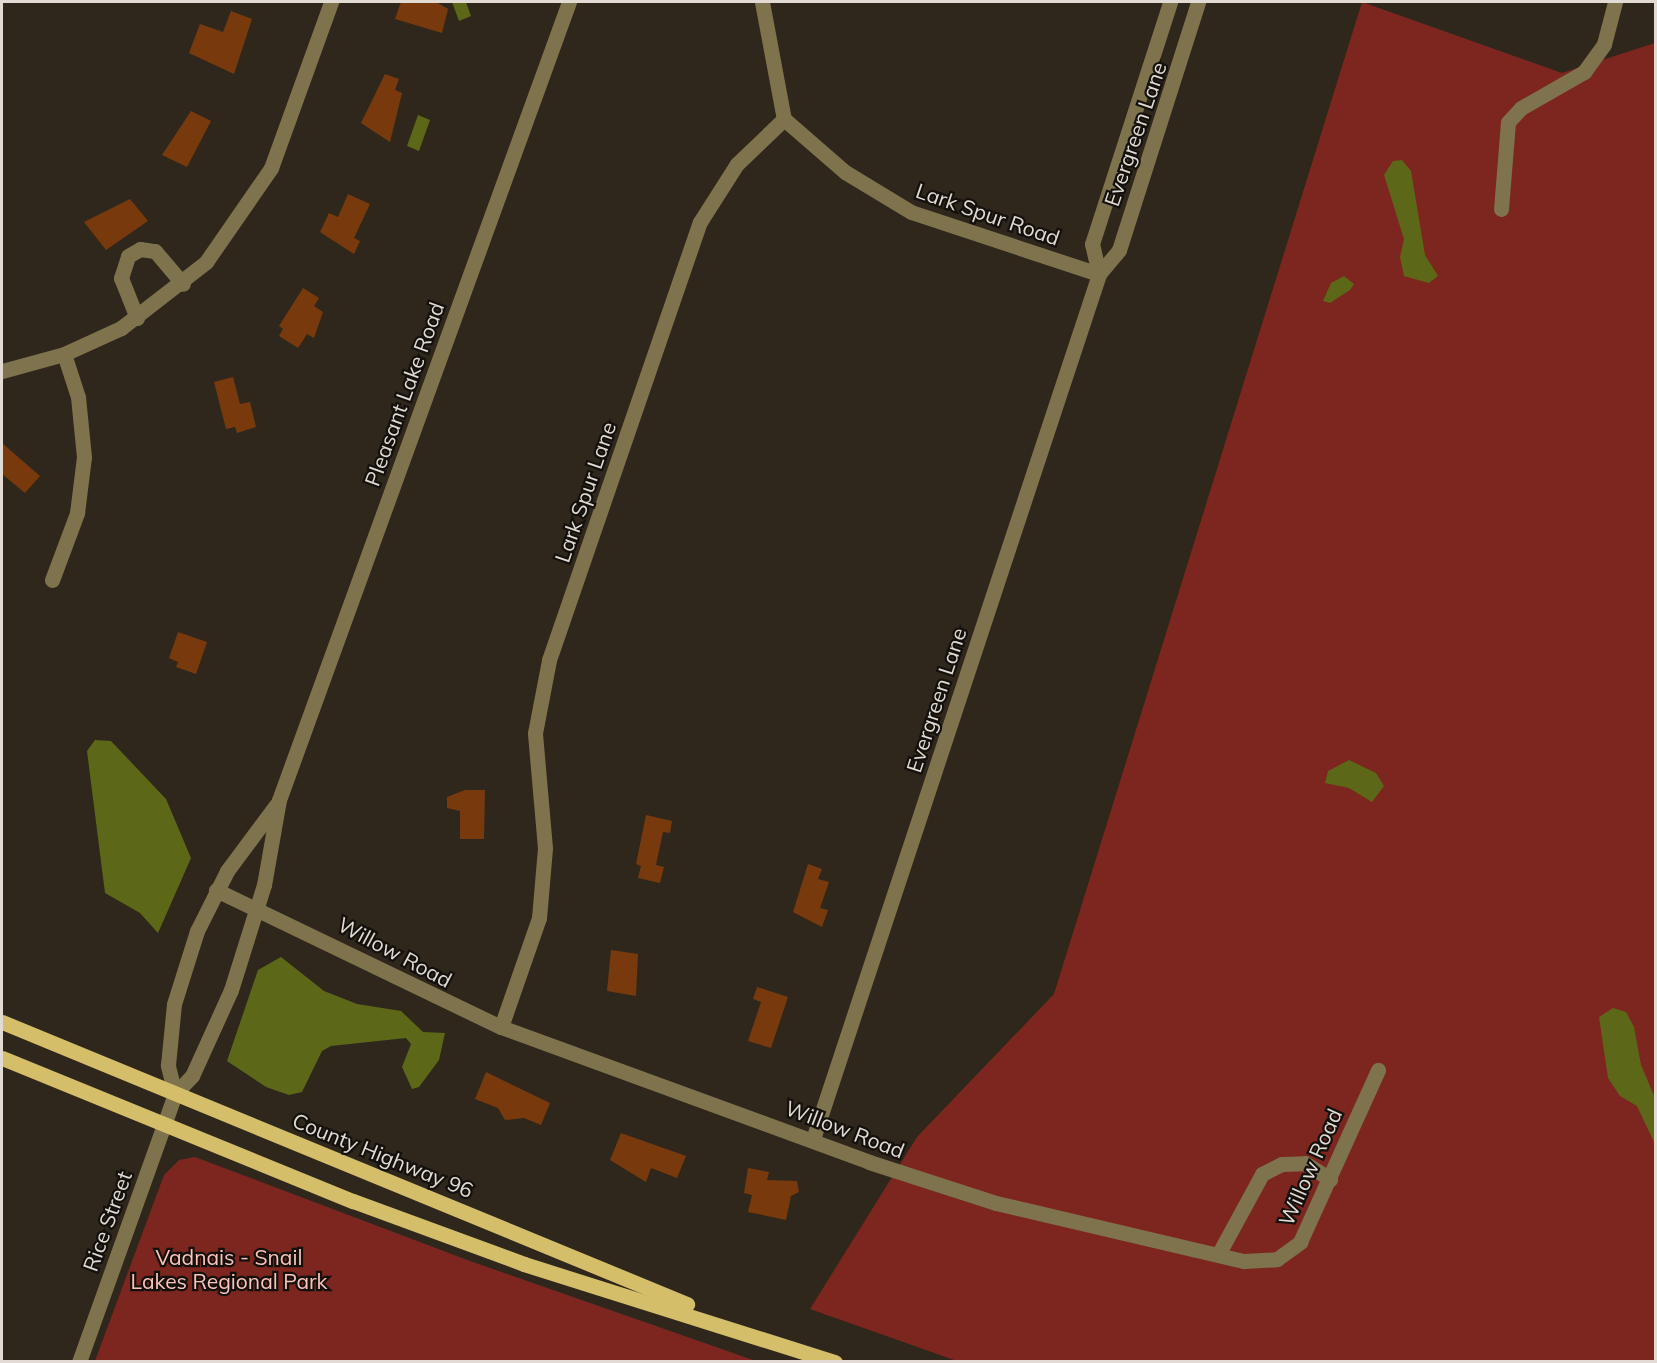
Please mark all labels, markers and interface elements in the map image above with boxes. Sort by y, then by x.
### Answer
street label: Evergreen Lane [1099,59,1171,209]
street label: Lark Spur Road [913,178,1063,250]
street label: Pleasant Lake Road [359,299,449,489]
street label: Lark Spur Lane [549,419,621,565]
street label: Evergreen Lane [901,624,971,776]
street label: Willow Road [334,911,456,993]
street label: Willow Road [782,1095,908,1163]
street label: Willow Road [1273,1105,1347,1229]
street label: County Highway 96 [289,1107,477,1203]
street label: Rice Street [77,1168,137,1274]
park label: Vadnais - Snail Lakes Regional Park [131,1244,327,1294]

